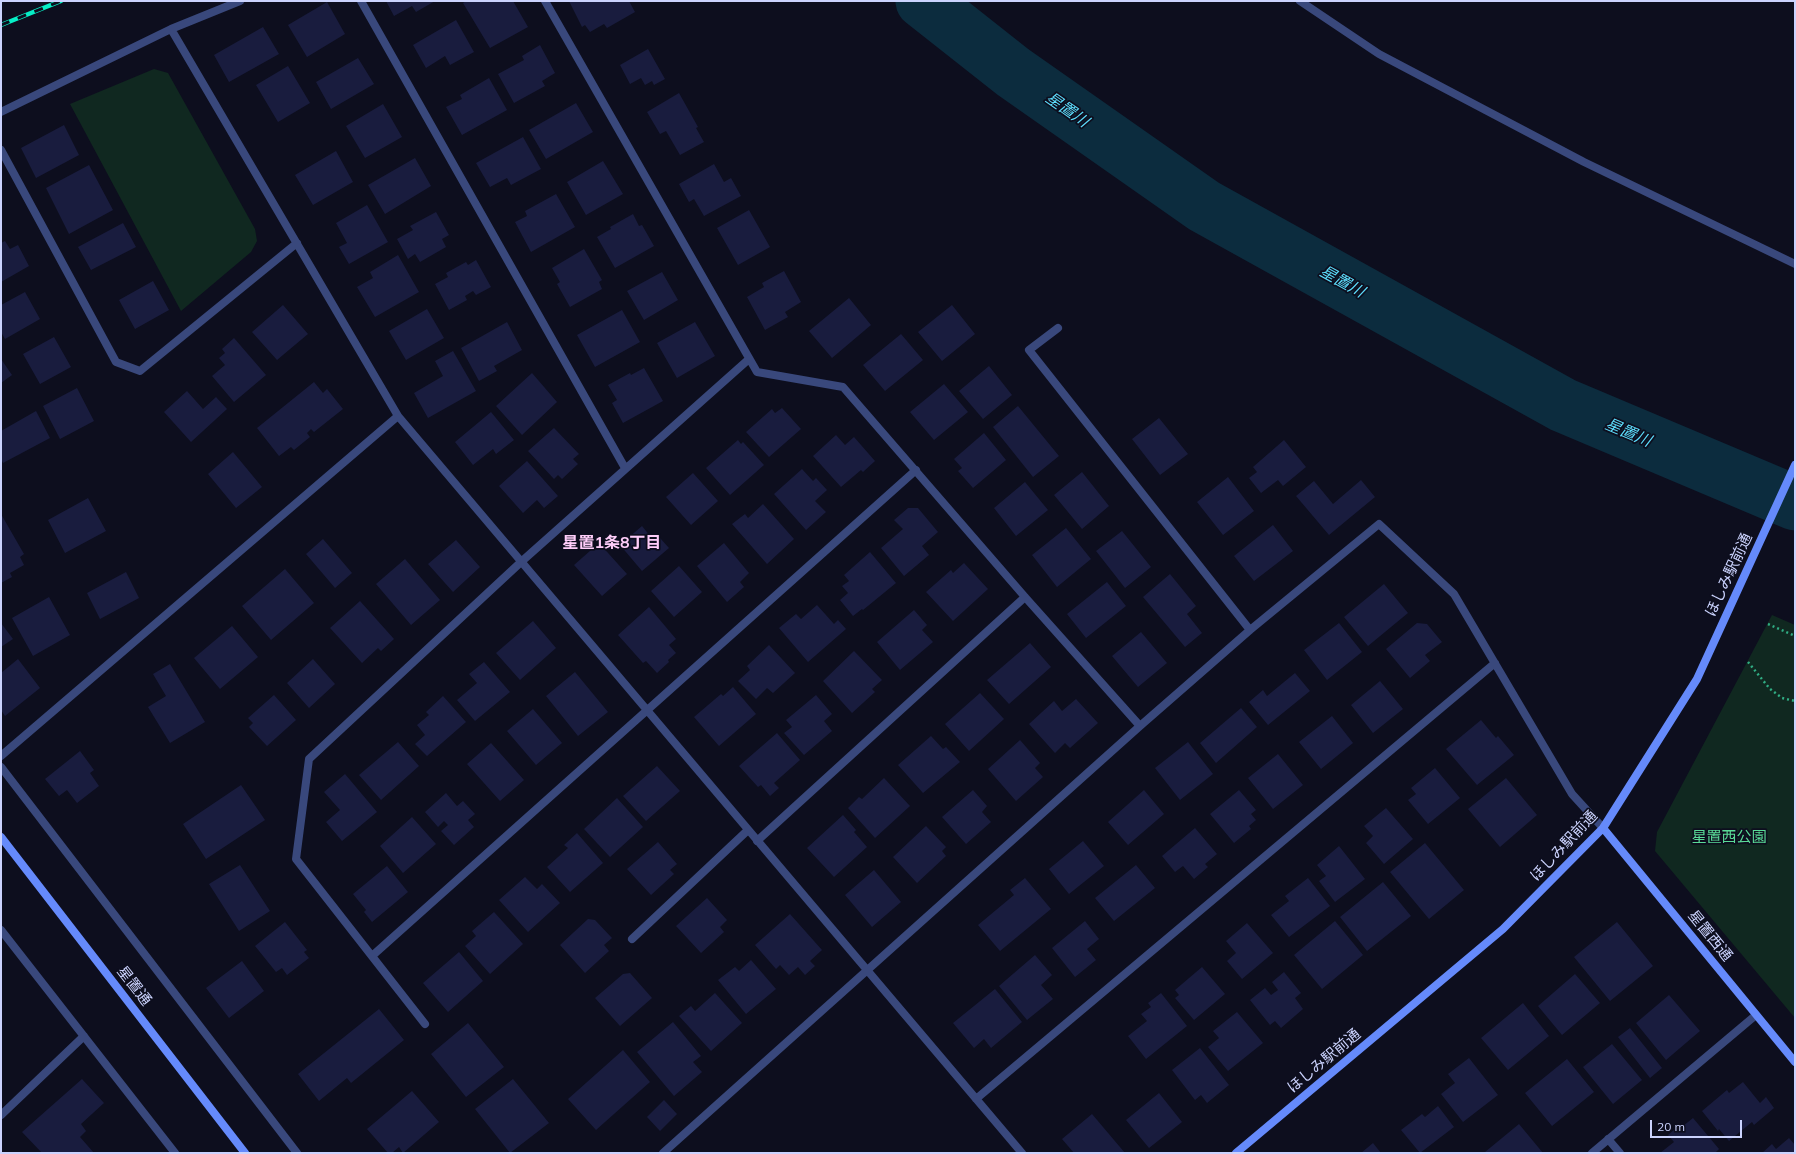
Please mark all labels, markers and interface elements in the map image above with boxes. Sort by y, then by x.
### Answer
water label: 星置川 [1042,88,1092,132]
water label: 星置川 [1316,262,1368,302]
water label: 星置川 [1602,415,1654,451]
street label: ほしみ駅前通 [1702,530,1756,620]
district label: 星置1条8丁目 [562,533,662,553]
street label: ほしみ駅前通 [1527,807,1601,885]
park label: 星置西公園 [1692,828,1766,846]
street label: 星置西通 [1684,907,1736,965]
street label: 星置通 [113,963,155,1009]
street label: ほしみ駅前通 [1284,1025,1364,1097]
scale bar [1652,1112,1744,1138]
text: 20 m [1657,1119,1685,1134]

